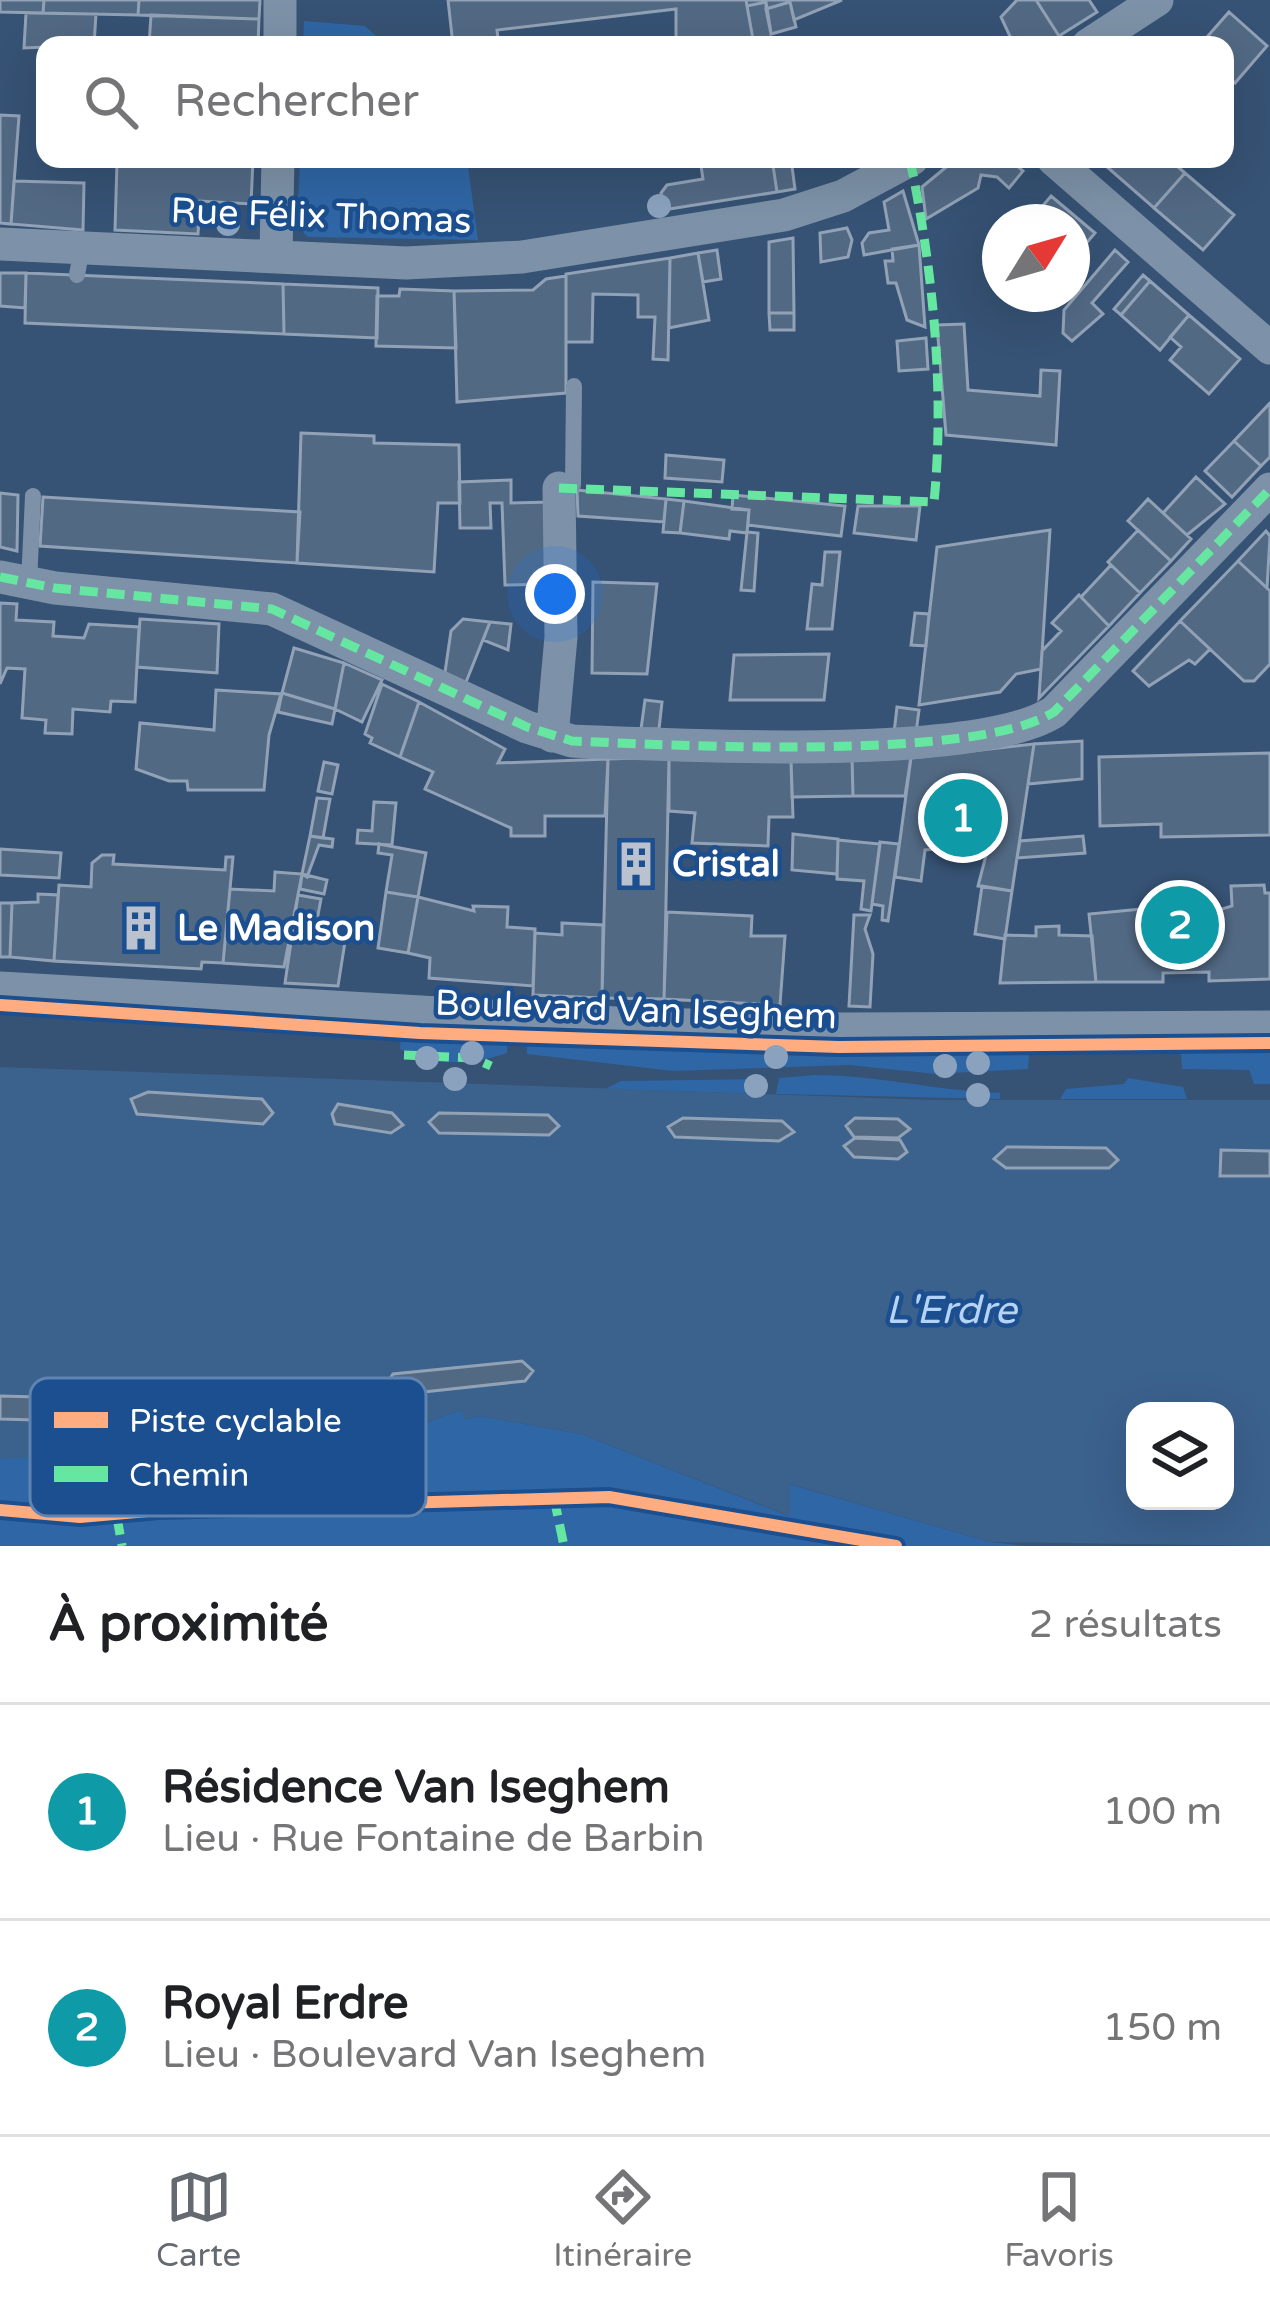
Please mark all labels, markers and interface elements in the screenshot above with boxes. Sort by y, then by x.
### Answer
search box [36,36,1234,168]
icon: search [78,69,144,135]
text: Rechercher [174,75,419,129]
street label: Rue Félix Thomas [170,189,472,243]
north arrow [982,204,1090,312]
your location [525,564,585,624]
pin: 1 [924,773,1002,863]
building icon: Cristal [611,839,661,889]
place label: Cristal [672,843,780,886]
pin: 2 [1141,880,1219,970]
building icon: Le Madison [116,903,166,953]
place label: Le Madison [177,907,375,950]
street label: Boulevard Van Iseghem [434,981,838,1039]
water label: L'Erdre [885,1287,1018,1334]
legend [30,1378,426,1516]
text: Piste cyclable [129,1402,342,1441]
map controls [1126,1402,1234,1510]
button: layers [1126,1402,1234,1510]
text: Chemin [129,1456,249,1495]
text: À proximité [48,1593,328,1655]
text: 2 résultats [1029,1601,1222,1648]
text: Résidence Van Iseghem [162,1761,670,1815]
text: 1 [75,1788,99,1835]
text: 100 m [1103,1788,1222,1835]
text: Lieu · Rue Fontaine de Barbin [162,1815,705,1862]
text: Royal Erdre [162,1977,409,2031]
text: 2 [75,2004,99,2051]
text: 150 m [1103,2004,1222,2051]
text: Lieu · Boulevard Van Iseghem [162,2031,706,2078]
tab: Carte [156,2164,241,2275]
tab: Itinéraire [553,2164,692,2275]
tab: Favoris [1004,2164,1114,2275]

